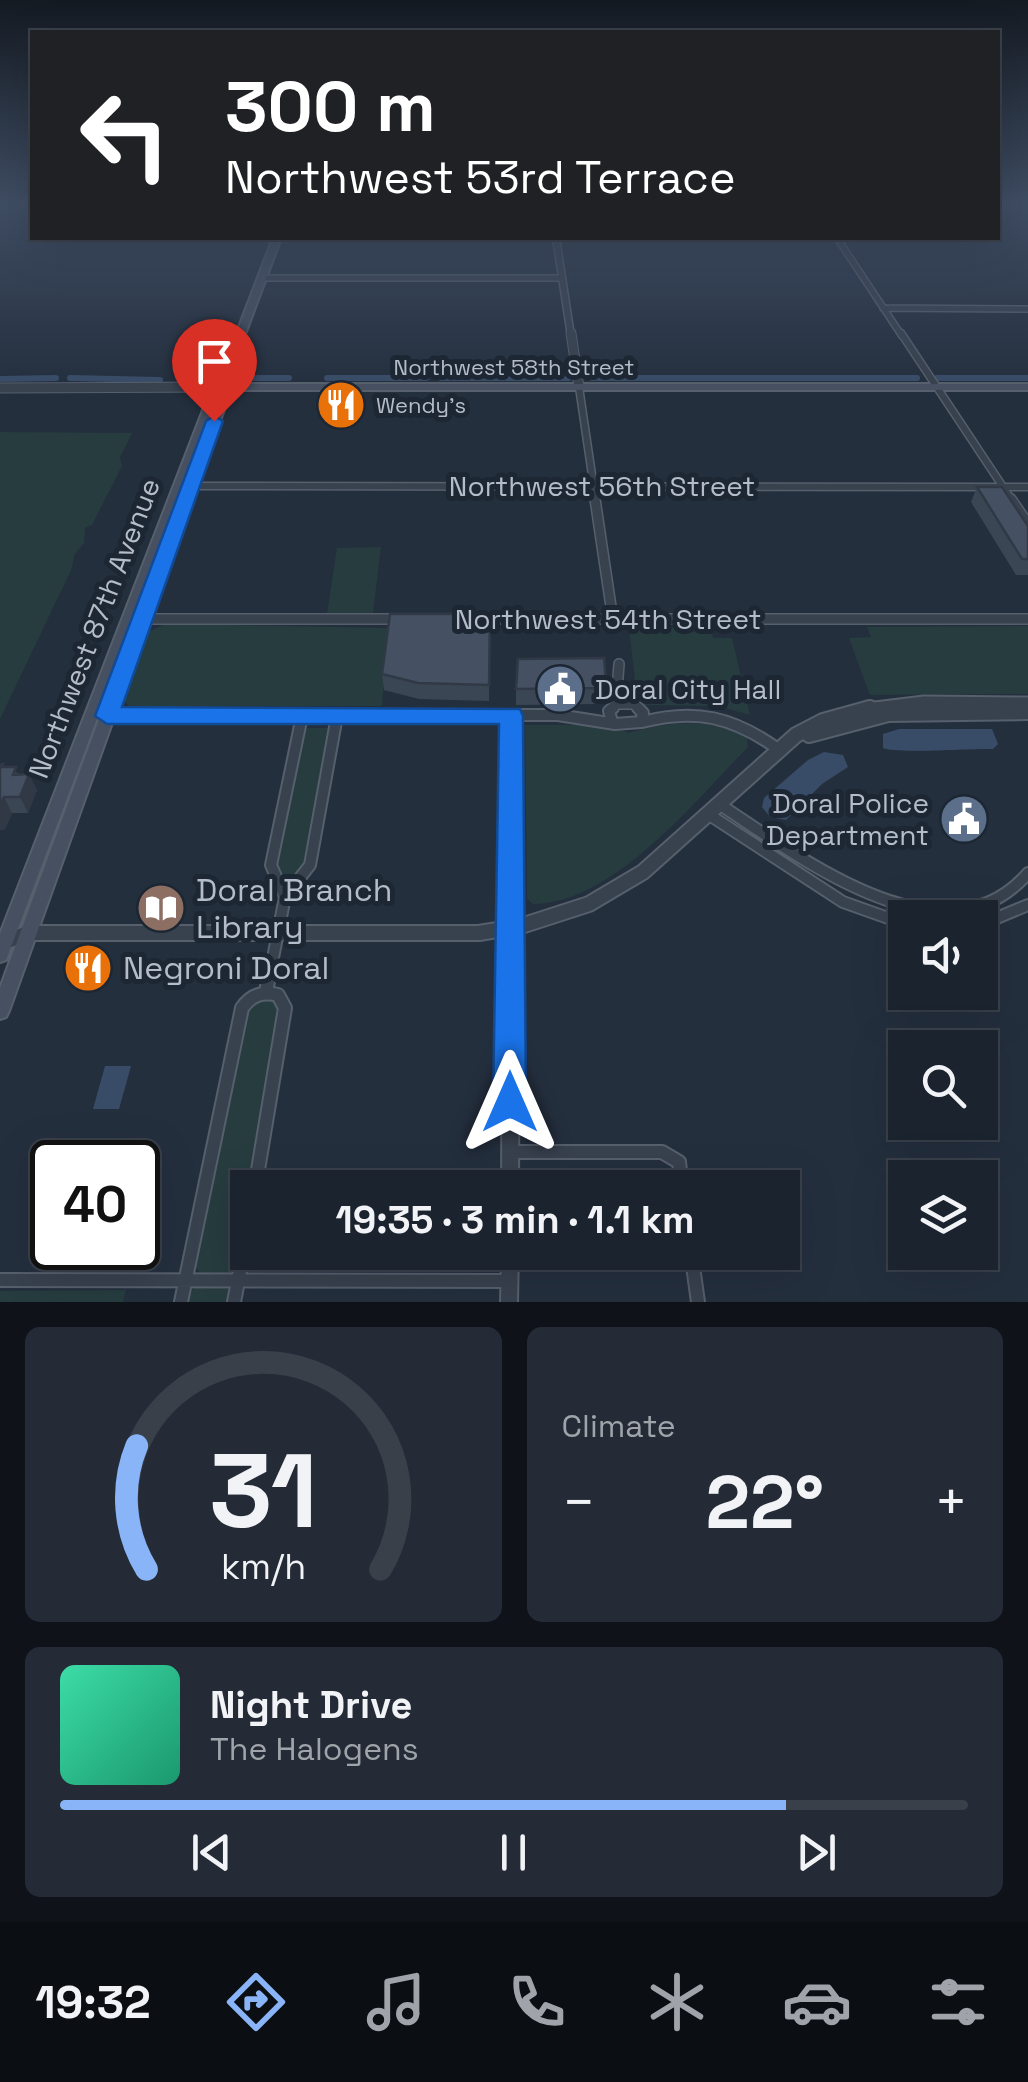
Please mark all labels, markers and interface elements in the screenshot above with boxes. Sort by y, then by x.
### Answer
text: 300 m [225,62,436,151]
icon: left [60,70,190,200]
text: Northwest 53rd Terrace [225,149,736,206]
pin [172,319,257,422]
icon: arrive [187,334,242,389]
street label: Northwest 58th Street [394,353,634,381]
restaurant icon: Wendy's [315,379,367,431]
place label: Wendy's [376,391,466,419]
street label: Northwest 56th Street [449,468,755,504]
street label: Northwest 87th Avenue [20,473,168,783]
street label: Northwest 54th Street [455,601,761,637]
public building icon: Doral City Hall [534,663,586,715]
place label: Doral City Hall [595,671,781,707]
place label: Doral Police Department [766,785,929,853]
public building icon: Doral Police Department [938,793,990,845]
place label: Doral Branch Library [196,870,392,947]
library icon: Doral Branch Library [135,882,187,934]
map controls [888,900,998,1270]
button: sound [888,900,998,1010]
restaurant icon: Negroni Doral [62,942,114,994]
place label: Negroni Doral [123,948,329,988]
button: search [888,1030,998,1140]
position arrow [458,1050,562,1154]
speed limit sign: 40 [30,1140,160,1270]
button: layers [888,1160,998,1270]
text: 19:35 · 3 min · 1.1 km [335,1196,695,1244]
text: Climate [562,1406,676,1446]
text: 31 [209,1425,317,1557]
text: 22° [705,1454,824,1550]
text: − [562,1467,596,1537]
text: + [934,1467,968,1537]
text: km/h [221,1544,306,1589]
text: Night Drive [210,1681,412,1729]
text: The Halogens [210,1729,419,1769]
icon: previous [184,1825,239,1880]
icon: pause [486,1825,541,1880]
icon: next [789,1825,844,1880]
icon: directions [221,1967,291,2037]
icon: music [361,1967,431,2037]
icon: phone [502,1967,572,2037]
icon: climate [642,1967,712,2037]
icon: car [782,1967,852,2037]
icon: filters [923,1967,993,2037]
text: 19:32 [35,1974,151,2031]

